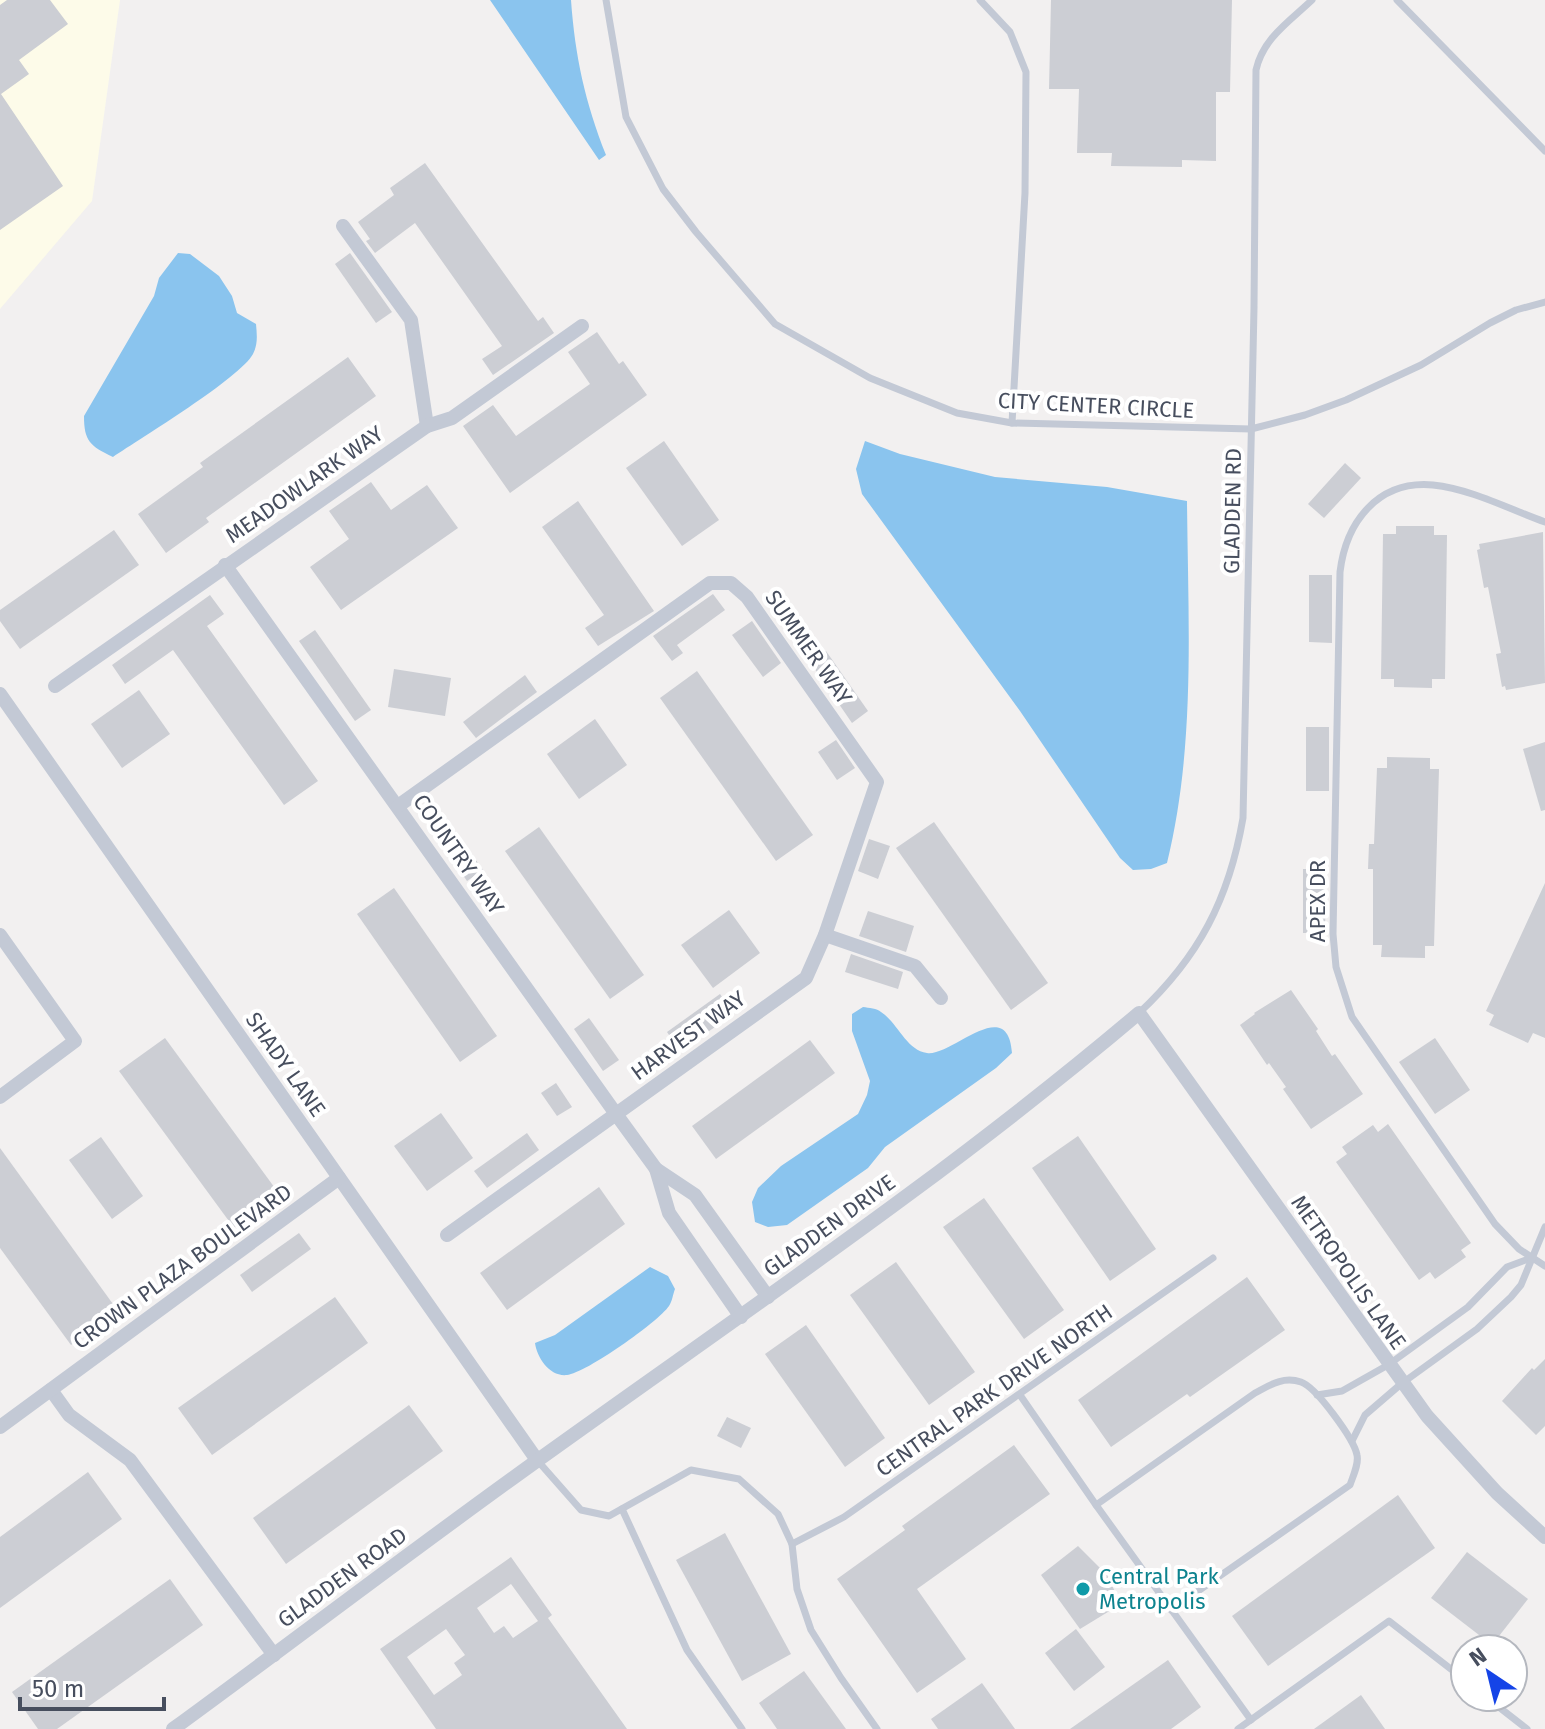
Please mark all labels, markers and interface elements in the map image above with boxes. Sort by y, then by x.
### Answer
street label: CITY CENTER CIRCLE [997,387,1195,424]
street label: MEADOWLARK WAY [220,420,388,549]
street label: GLADDEN RD [1218,448,1247,574]
street label: SUMMER WAY [759,585,858,710]
street label: COUNTRY WAY [407,789,510,920]
street label: APEX DR [1304,860,1331,942]
street label: HARVEST WAY [626,985,751,1086]
street label: SHADY LANE [240,1007,331,1122]
street label: GLADDEN DRIVE [758,1169,900,1282]
street label: CROWN PLAZA BOULEVARD [68,1178,297,1355]
street label: METROPOLIS LANE [1285,1190,1412,1355]
street label: CENTRAL PARK DRIVE NORTH [871,1298,1118,1483]
street label: GLADDEN ROAD [272,1521,412,1633]
place label: Central Park Metropolis [1099,1563,1219,1615]
marker: Central Park Metropolis [1074,1580,1092,1598]
north arrow [1449,1633,1529,1713]
text: N [1464,1642,1492,1672]
scale bar [20,1661,164,1711]
text: 50 m [32,1675,84,1703]

